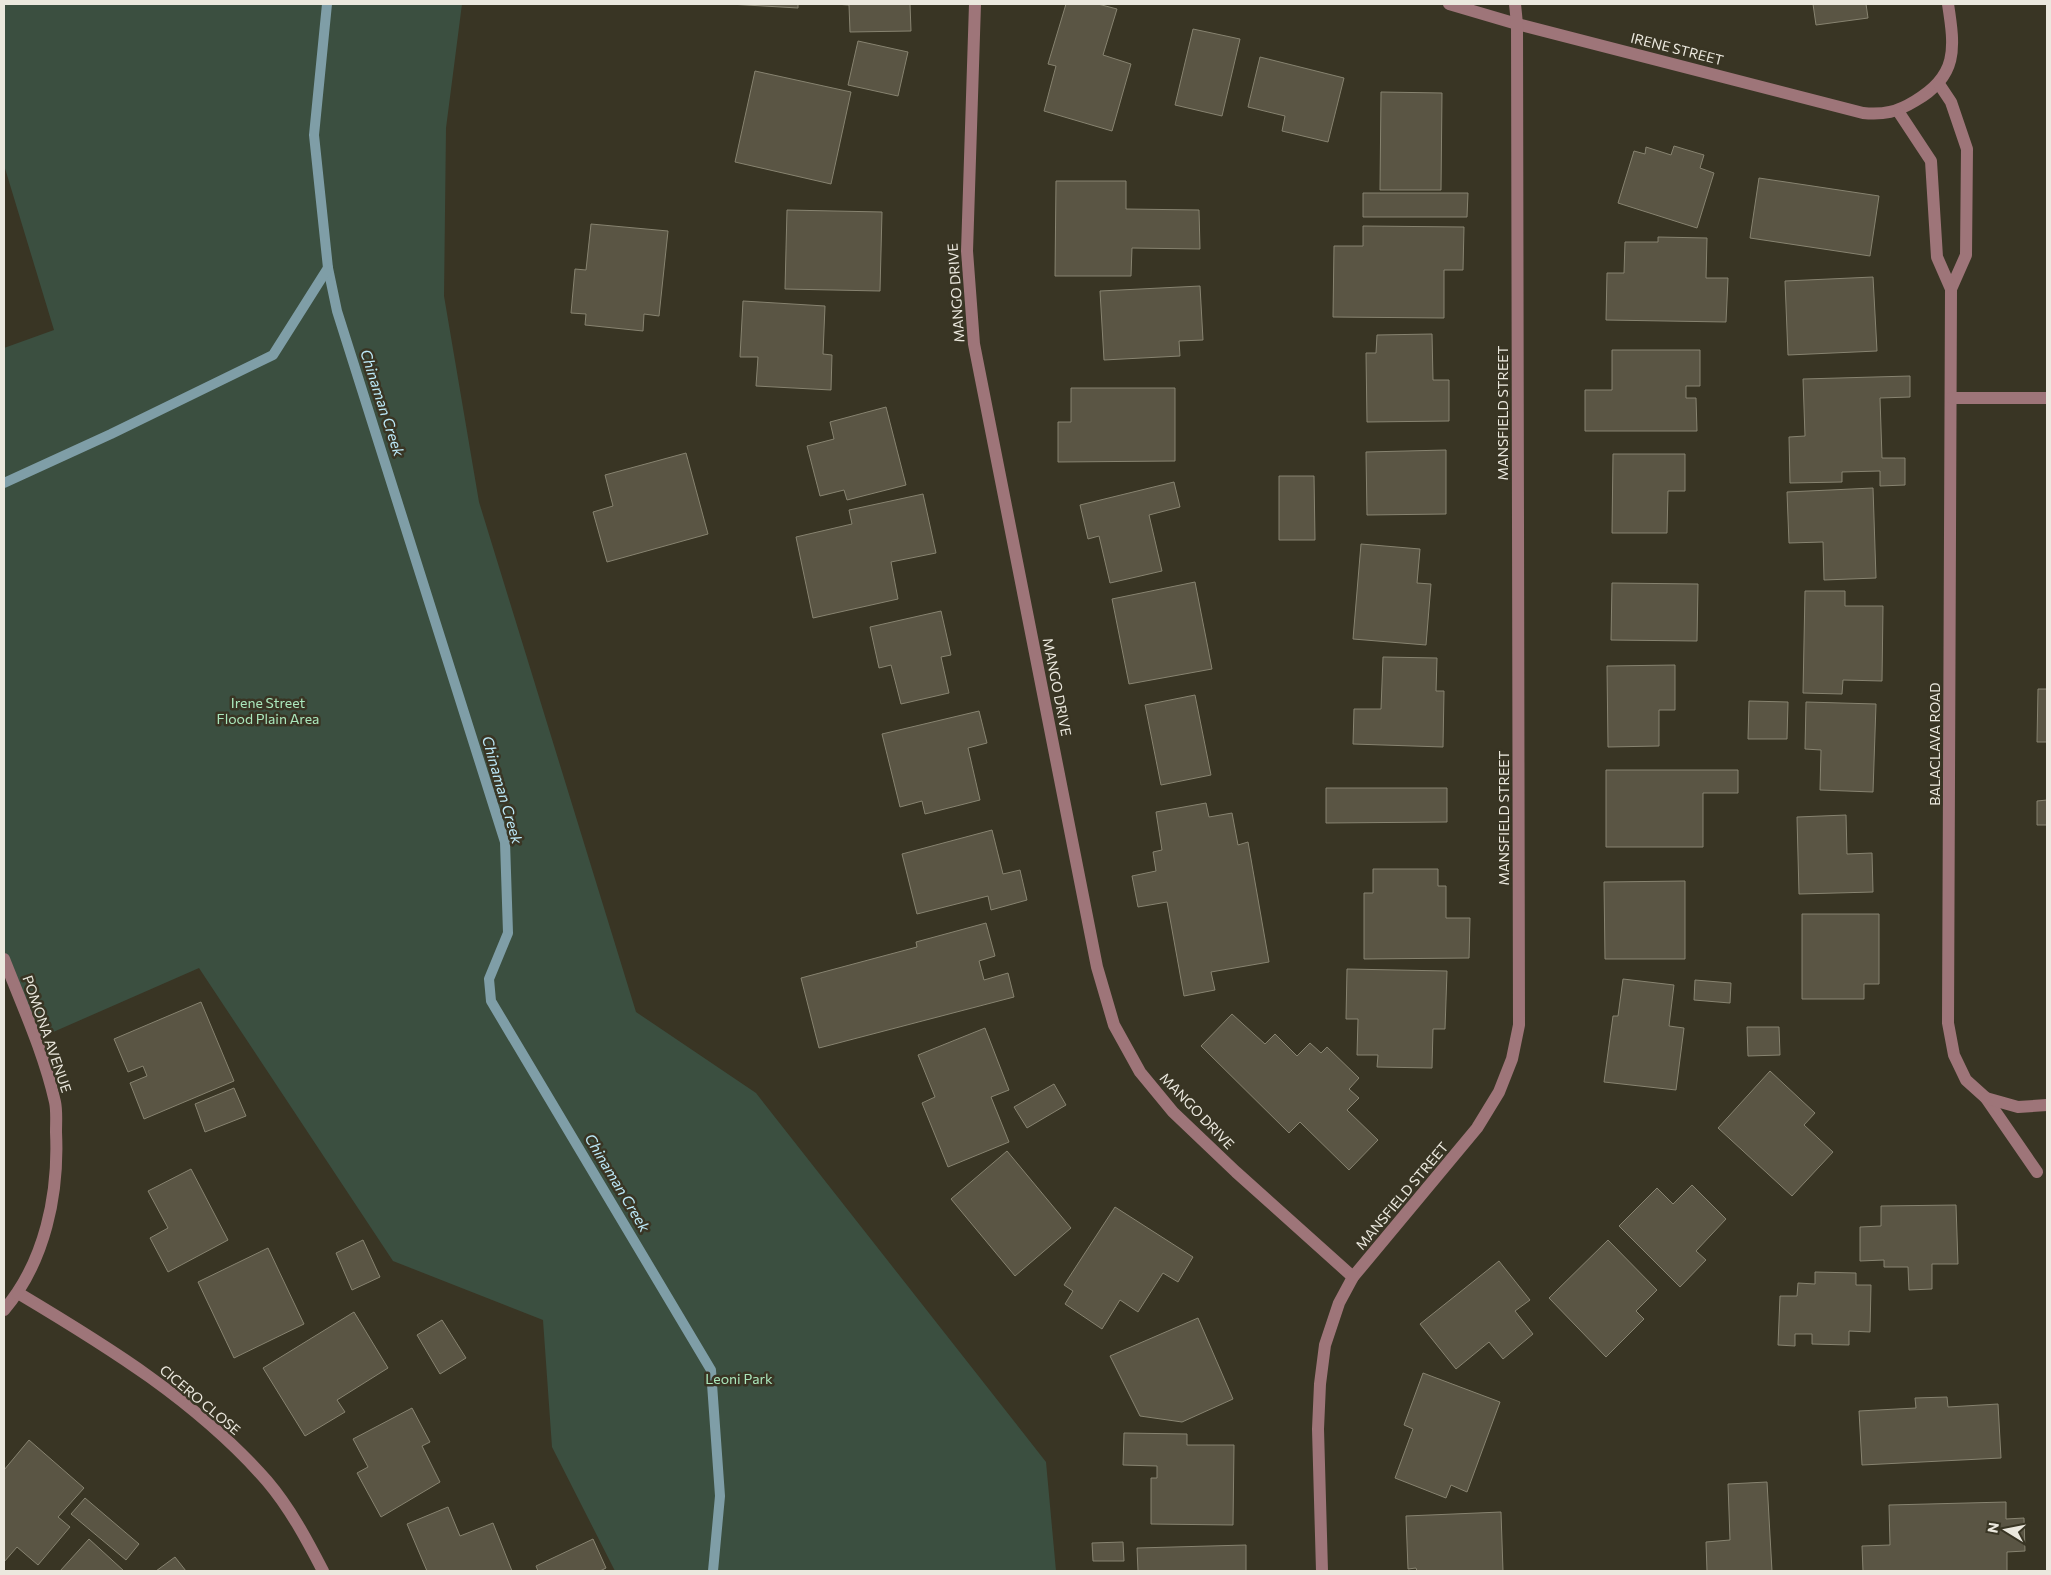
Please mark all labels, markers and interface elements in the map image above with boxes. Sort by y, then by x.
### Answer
street label: IRENE STREET [1629,29,1725,68]
street label: MANGO DRIVE [944,243,967,343]
street label: MANSFIELD STREET [1494,345,1511,481]
water label: Chinaman Creek [357,347,409,459]
street label: MANGO DRIVE [1040,636,1075,737]
street label: BALACLAVA ROAD [1926,682,1943,806]
park label: Irene Street Flood Plain Area [217,694,319,727]
water label: Chinaman Creek [479,734,527,847]
street label: MANSFIELD STREET [1495,750,1512,886]
street label: POMONA AVENUE [19,973,76,1095]
street label: MANGO DRIVE [1157,1069,1238,1152]
water label: Chinaman Creek [581,1130,655,1236]
street label: MANSFIELD STREET [1352,1138,1452,1253]
street label: CICERO CLOSE [157,1361,244,1438]
park label: Leoni Park [705,1370,773,1387]
north arrow [1981,1505,2031,1555]
text: N [1983,1521,2002,1534]

